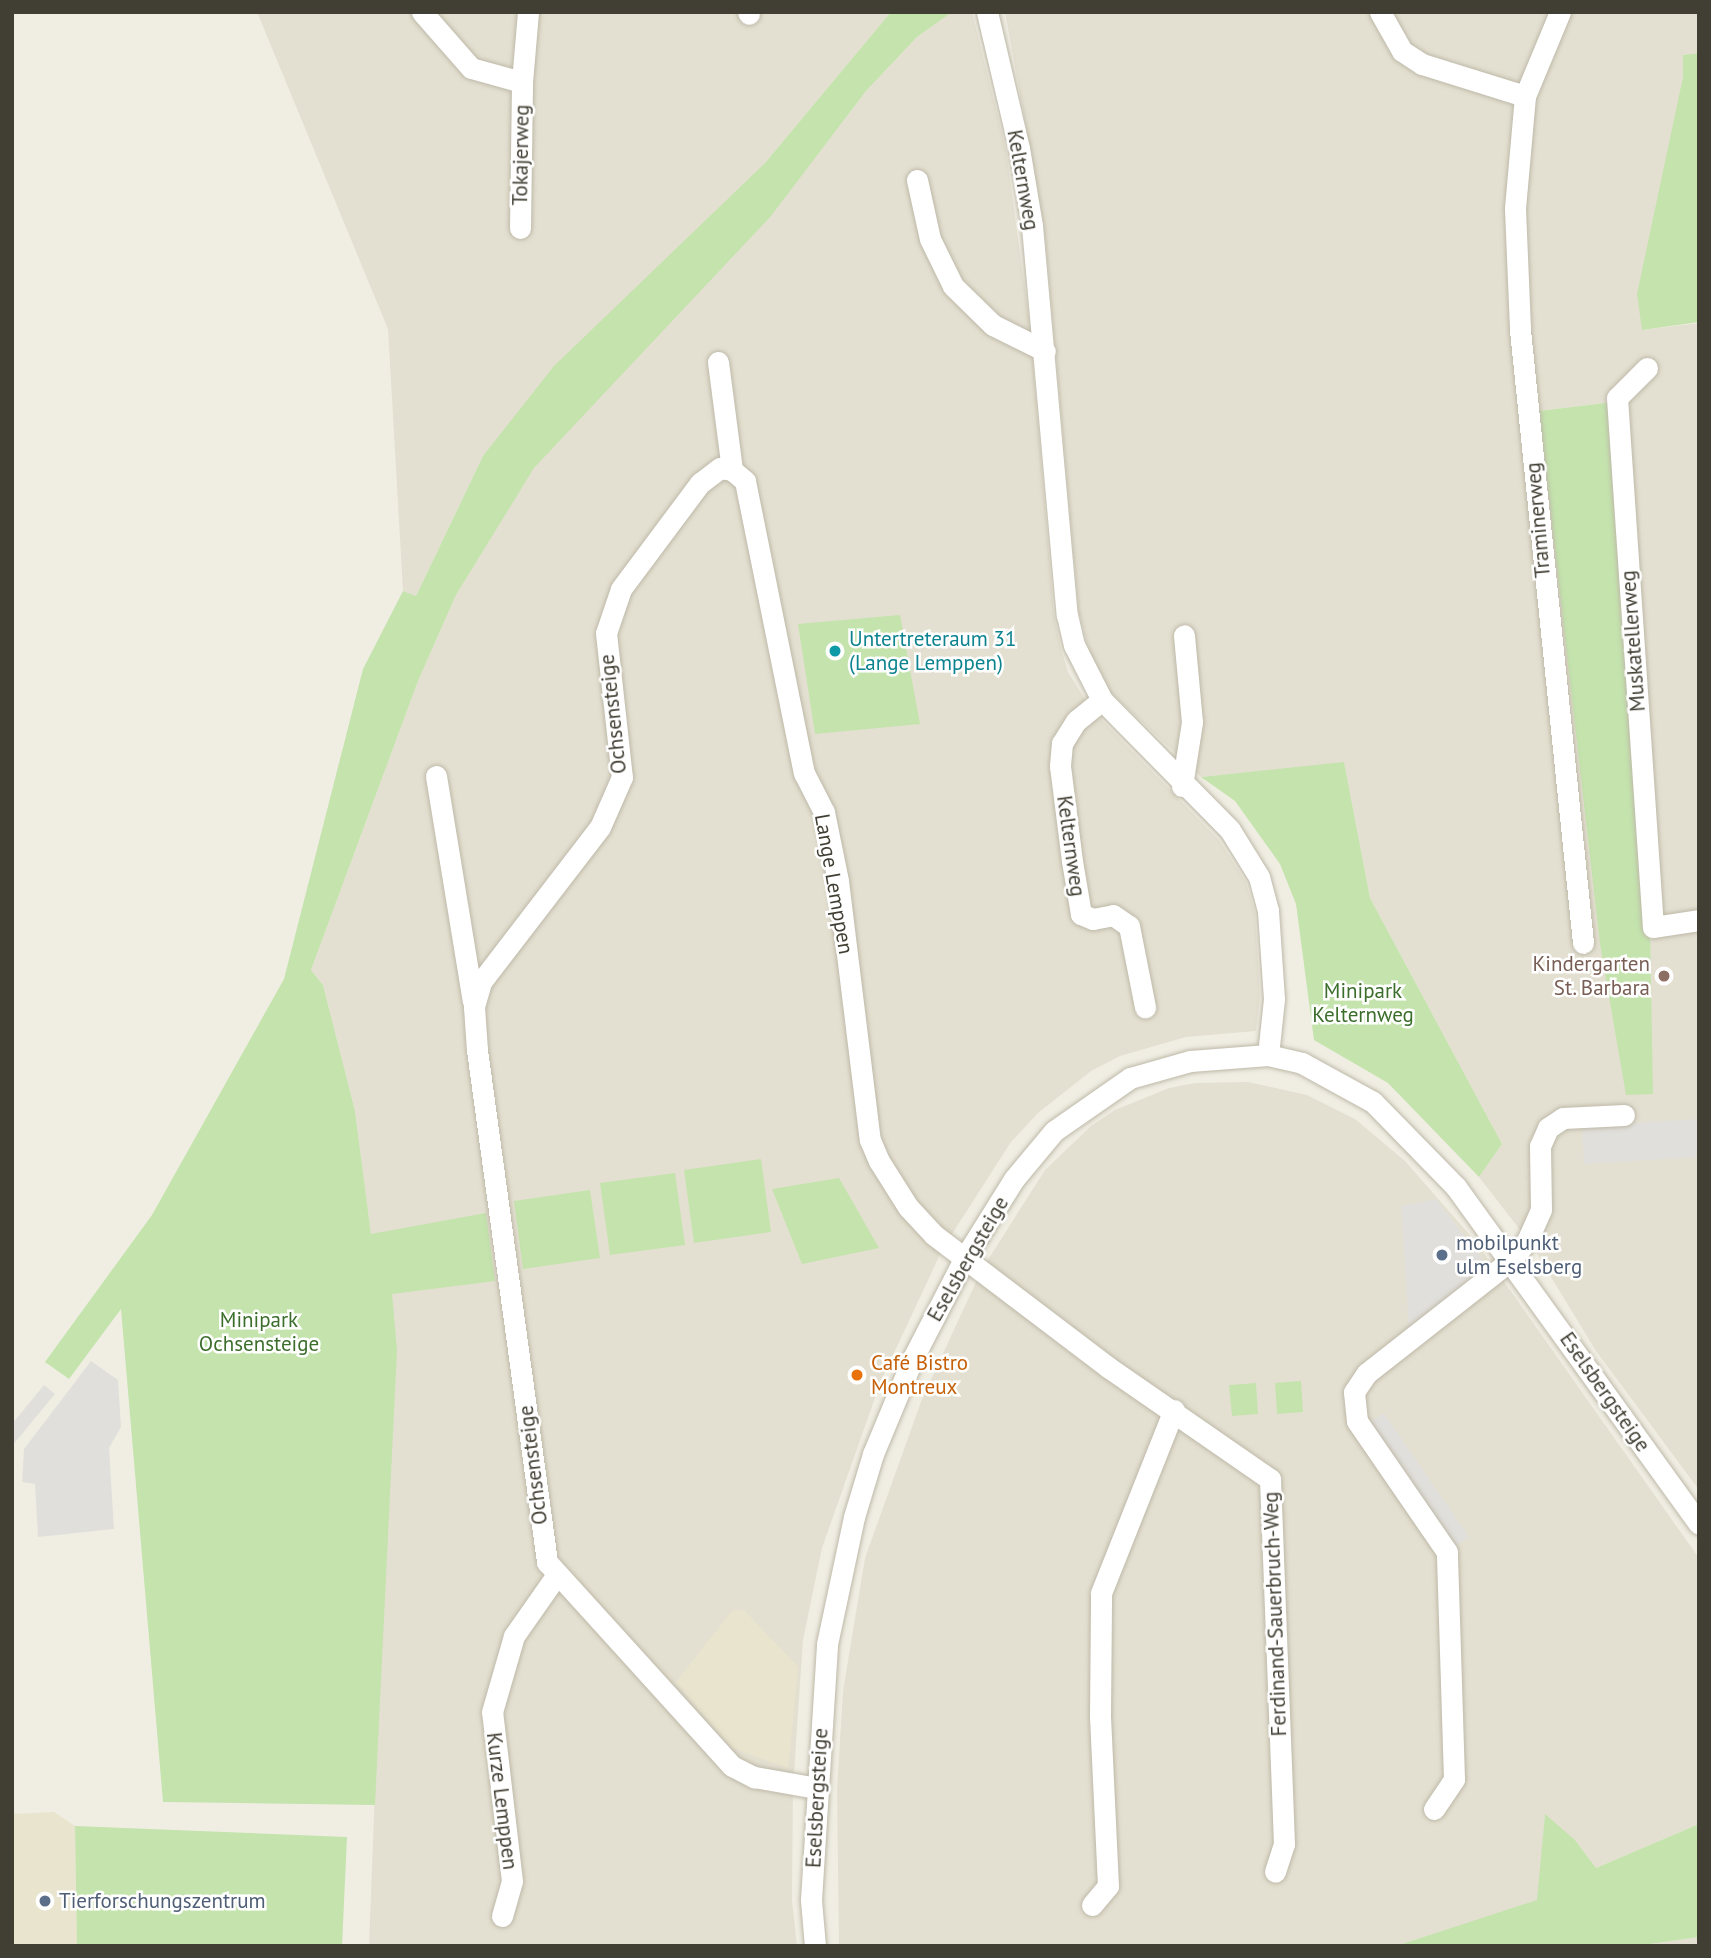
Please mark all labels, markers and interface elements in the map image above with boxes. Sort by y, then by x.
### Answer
street label: Tokajerweg [508,104,534,206]
street label: Kelternweg [1002,128,1044,232]
street label: Traminerweg [1520,461,1556,579]
street label: Muskatellerweg [1615,569,1651,713]
place label: Untertreteraum 31 (Lange Lemppen) [849,626,1016,676]
marker: Untertreteraum 31 (Lange Lemppen) [827,643,843,659]
street label: Ochsensteige [594,653,632,775]
street label: Kelternweg [1051,794,1091,898]
street label: Lange Lemppen [809,812,859,956]
place label: Kindergarten St. Barbara [1532,951,1650,1001]
marker: Kindergarten St. Barbara [1656,968,1672,984]
park label: Minipark Kelternweg [1312,978,1414,1028]
street label: Eselsbergsteige [922,1192,1014,1326]
place label: mobilpunkt ulm Eselsberg [1456,1230,1582,1280]
marker: mobilpunkt ulm Eselsberg [1434,1247,1450,1263]
park label: Minipark Ochsensteige [199,1307,319,1357]
street label: Eselsbergsteige [1554,1327,1656,1457]
place label: Café Bistro Montreux [871,1350,968,1400]
marker: Café Bistro Montreux [849,1367,865,1383]
street label: Ochsensteige [513,1404,553,1526]
street label: Ferdinand-Sauerbruch-Weg [1258,1491,1292,1737]
street label: Eselsbergsteige [801,1727,833,1869]
street label: Kurze Lemppen [481,1731,523,1871]
place label: Tierforschungszentrum [59,1888,266,1914]
marker: Tierforschungszentrum [37,1893,53,1909]

